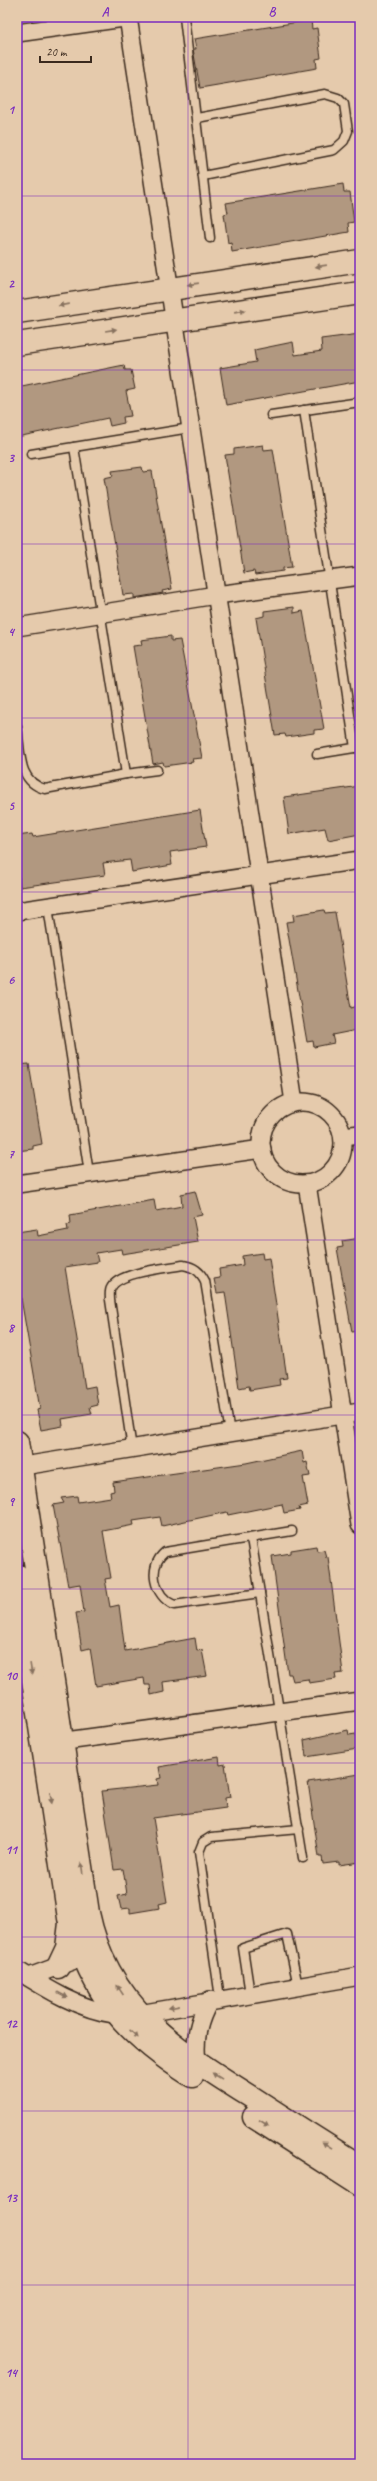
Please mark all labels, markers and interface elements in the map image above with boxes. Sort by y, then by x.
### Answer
text: A [102,4,110,20]
text: B [269,4,277,20]
scale bar [40,38,91,64]
text: 20 m [46,44,68,60]
text: 1 [8,102,16,118]
one-way arrow [315,263,327,269]
text: 2 [8,276,15,292]
one-way arrow [187,281,199,287]
one-way arrow [58,302,70,308]
one-way arrow [233,308,246,314]
one-way arrow [105,327,117,333]
text: 3 [8,450,15,466]
text: 4 [8,624,16,640]
text: 5 [8,798,15,814]
text: 6 [8,972,15,988]
text: 7 [8,1146,15,1162]
text: 8 [8,1320,16,1336]
text: 9 [8,1494,15,1510]
one-way arrow [28,1663,34,1675]
text: 10 [5,1668,18,1684]
one-way arrow [48,1792,54,1804]
text: 11 [5,1842,19,1858]
one-way arrow [79,1862,85,1874]
one-way arrow [116,1985,124,1996]
one-way arrow [57,1992,69,1999]
one-way arrow [168,2004,180,2010]
text: 12 [5,2016,18,2032]
one-way arrow [129,2029,139,2039]
one-way arrow [211,2072,223,2079]
one-way arrow [259,2119,269,2127]
one-way arrow [322,2141,332,2149]
text: 13 [5,2190,18,2206]
text: 14 [5,2365,19,2381]

